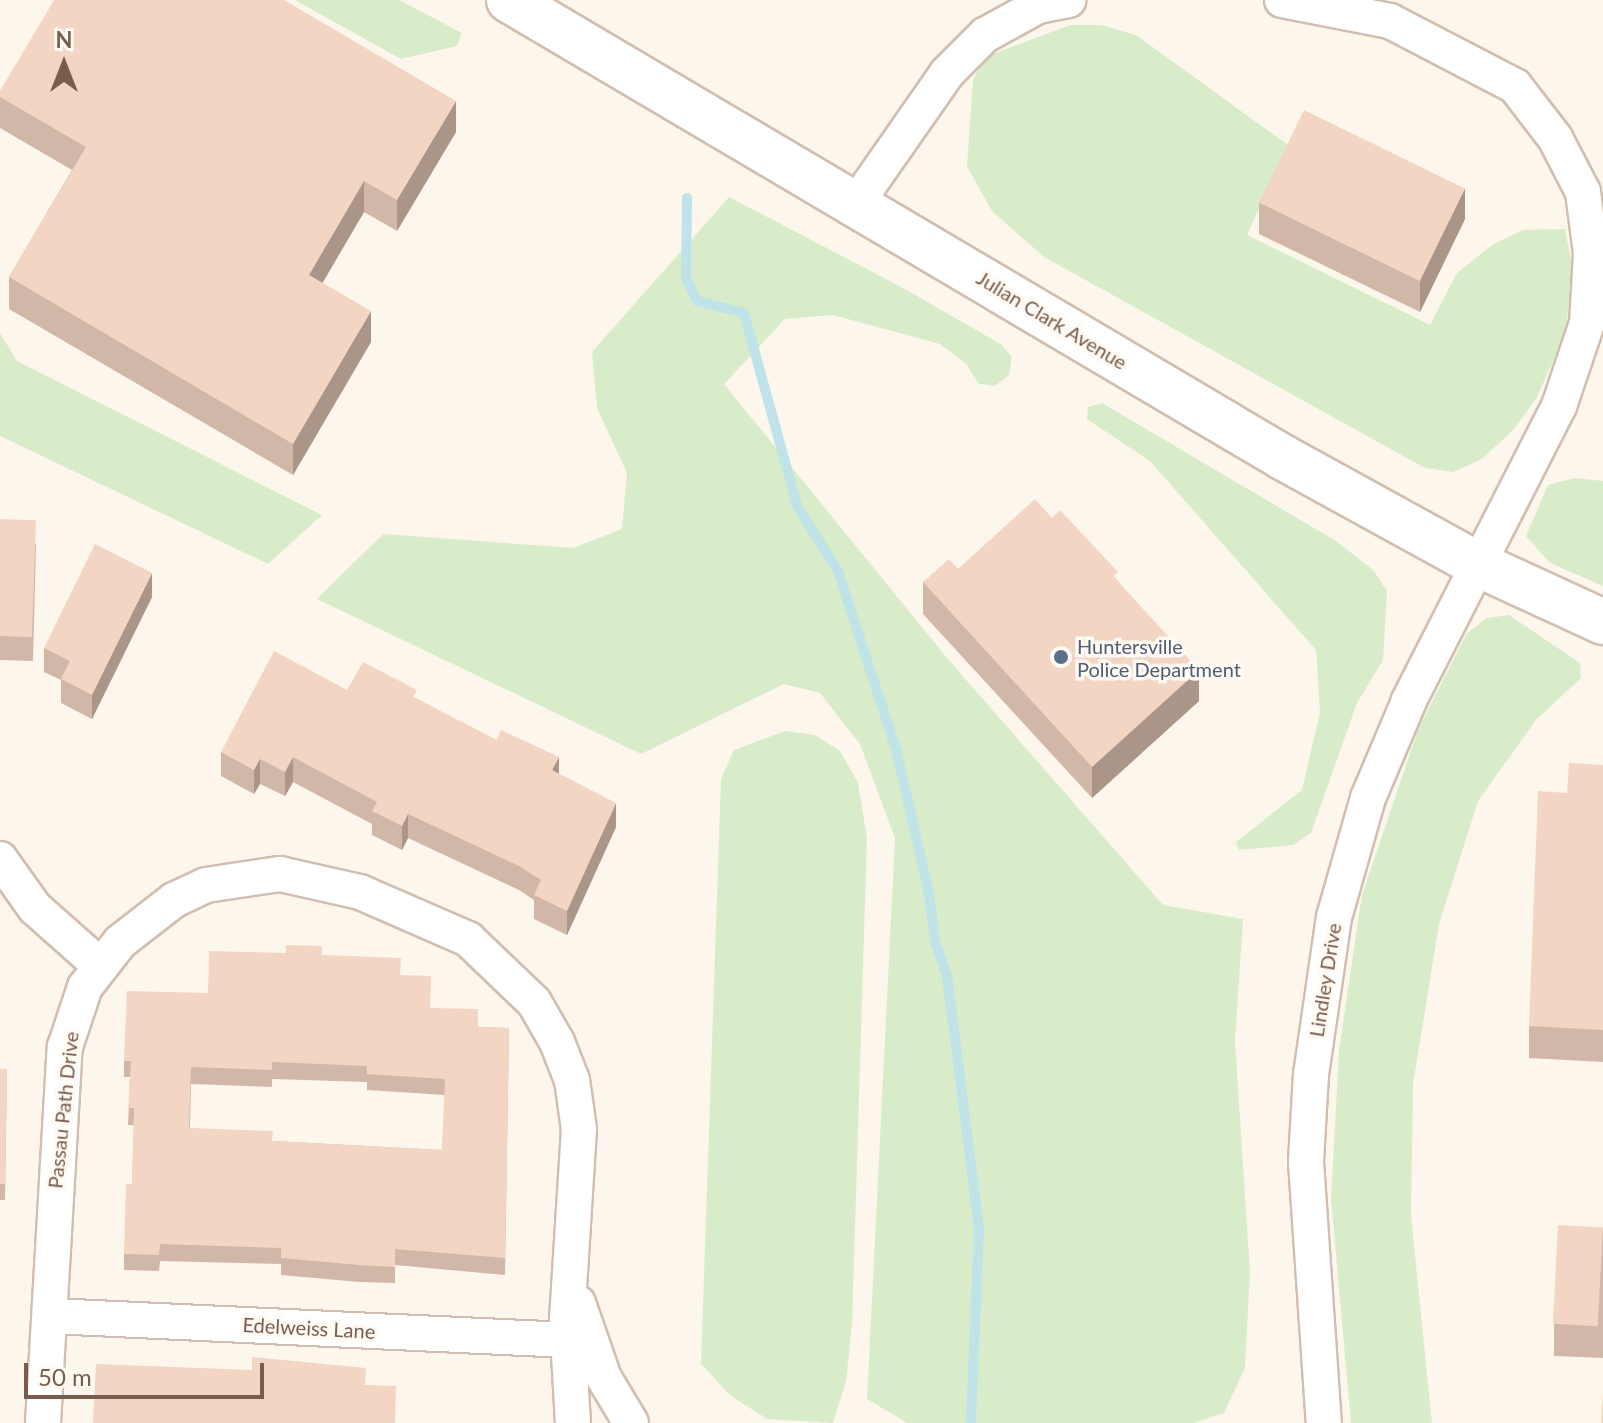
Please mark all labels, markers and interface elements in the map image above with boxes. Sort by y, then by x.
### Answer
north arrow [24,24,104,104]
text: N [56,26,72,53]
street label: Julian Clark Avenue [972,265,1132,375]
place label: Huntersville Police Department [1077,634,1241,681]
marker: Huntersville Police Department [1052,648,1070,666]
street label: Lindley Drive [1304,921,1346,1039]
street label: Passau Path Drive [43,1030,83,1190]
street label: Edelweiss Lane [242,1313,376,1343]
scale bar [28,1347,268,1397]
text: 50 m [38,1362,92,1391]

